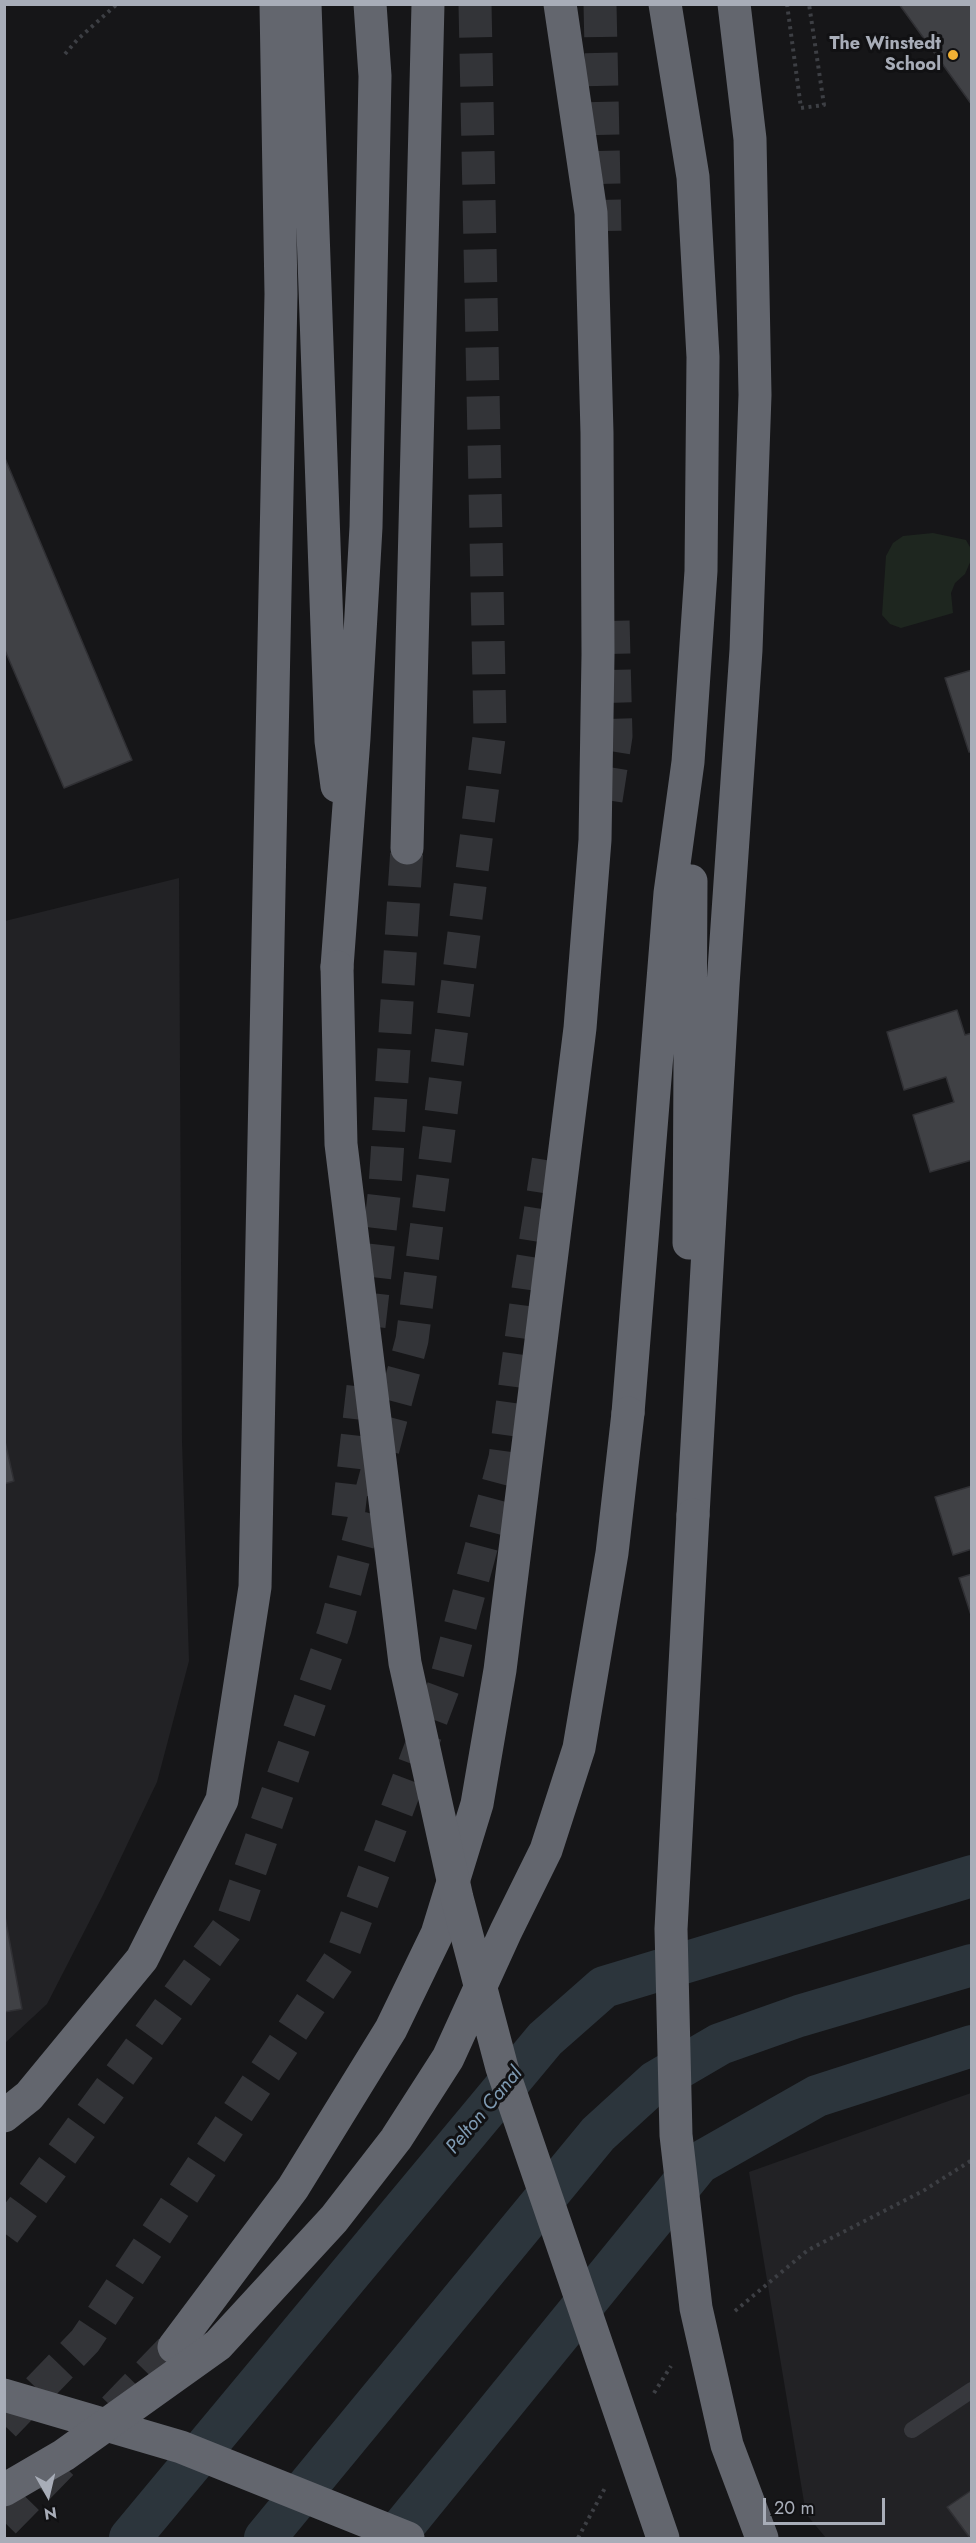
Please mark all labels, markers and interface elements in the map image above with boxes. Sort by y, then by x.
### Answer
place label: The Winstedt School [829,34,941,76]
marker: The Winstedt School [946,48,960,62]
water label: Pelton Canal [442,2063,528,2159]
north arrow [18,2465,78,2525]
scale bar [766,2486,888,2524]
text: 20 m [774,2495,814,2521]
text: N [43,2501,58,2526]

